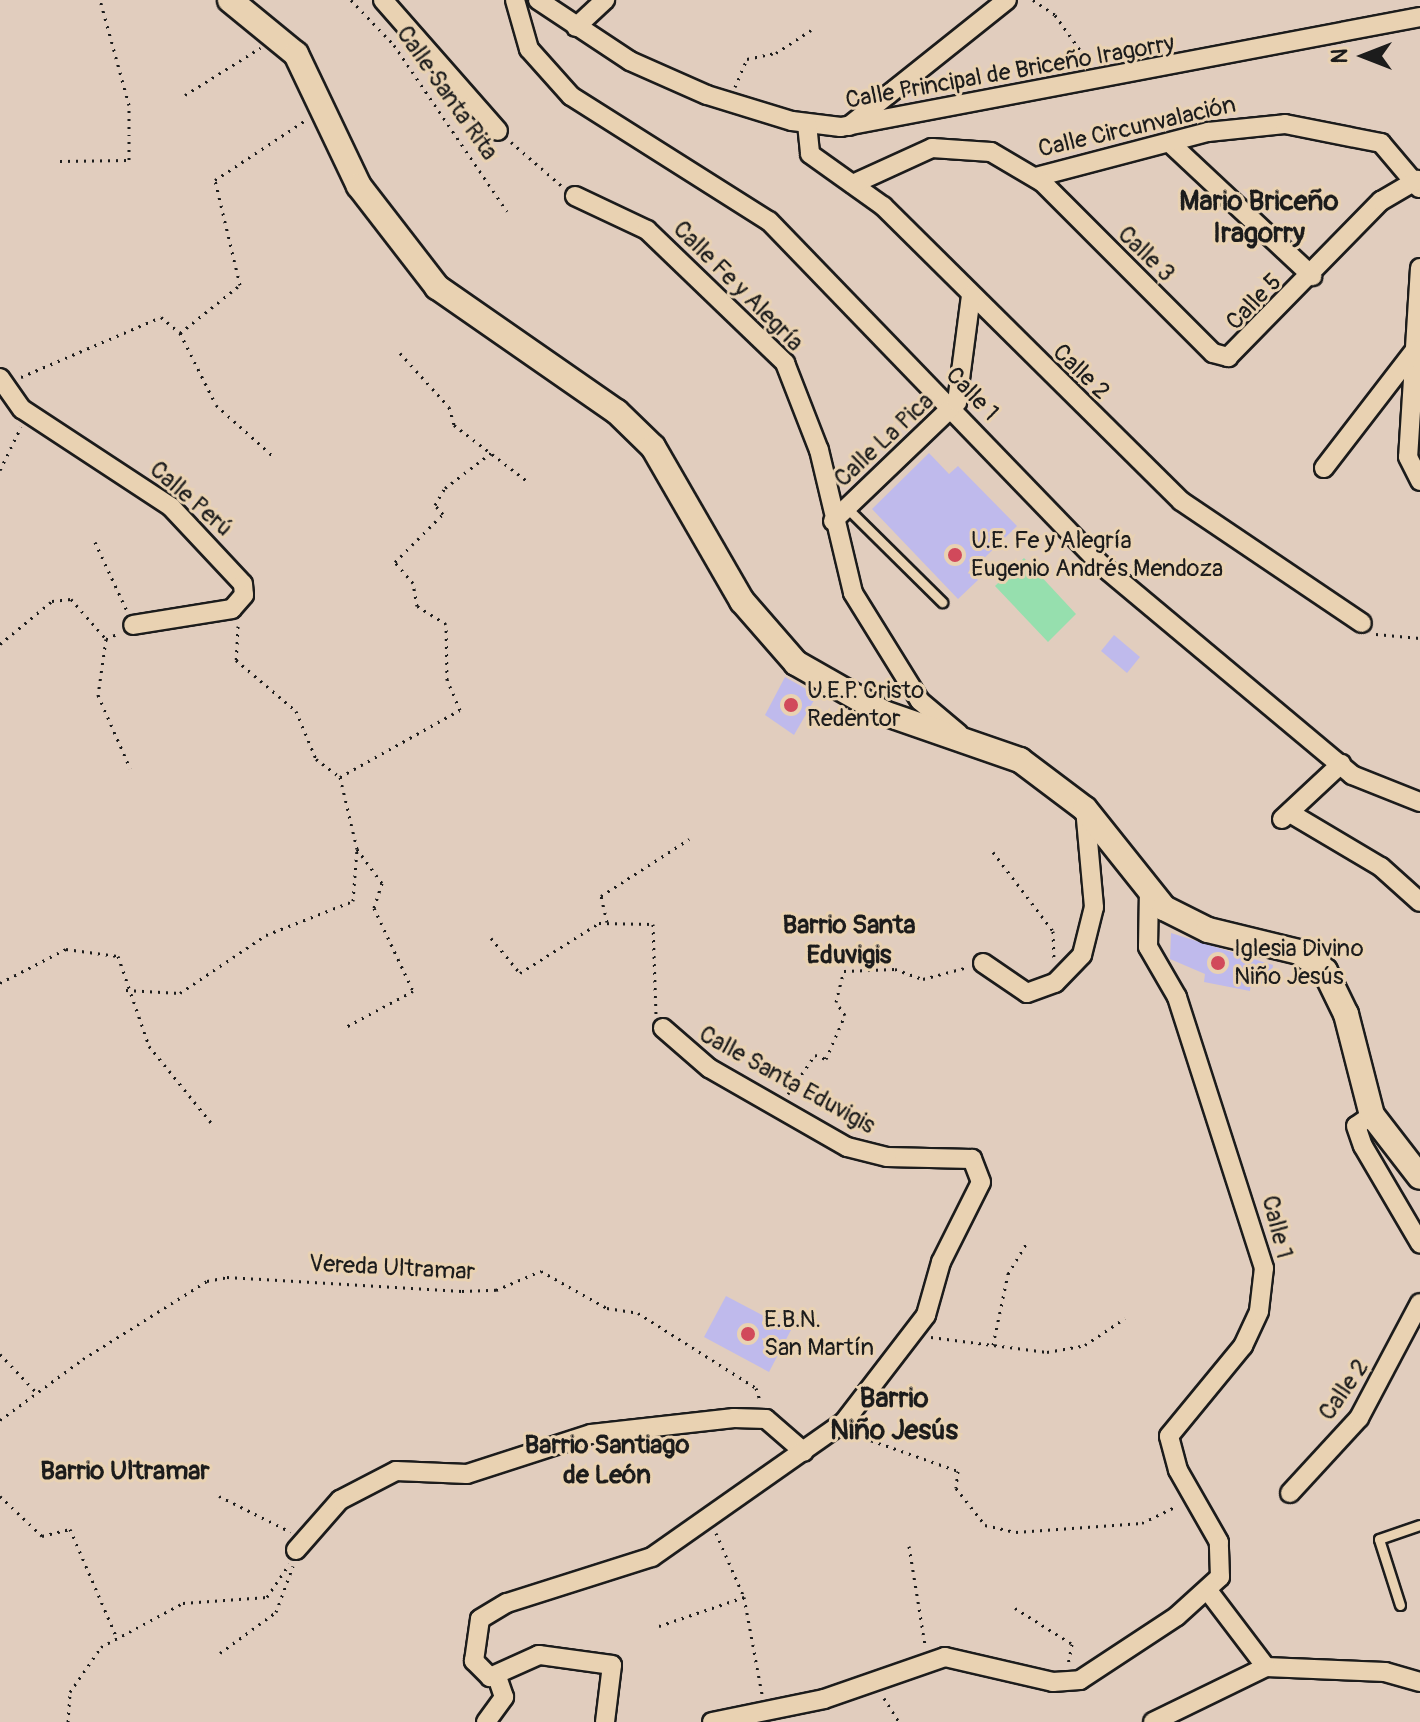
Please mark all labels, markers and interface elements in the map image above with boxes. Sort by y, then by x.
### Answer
north arrow [1324,16,1404,96]
street label: Calle Santa Rita [390,20,504,166]
street label: Calle Principal de Briceño Iragorry [843,29,1177,115]
text: N [1326,49,1354,63]
street label: Calle Circunvalación [1035,90,1239,164]
district label: Mario Briceño Iragorry [1179,185,1339,251]
street label: Calle Fe y Alegría [667,215,809,357]
street label: Calle 3 [1112,220,1180,288]
street label: Calle 5 [1220,268,1288,336]
street label: Calle 2 [1047,338,1115,406]
street label: Calle 1 [939,361,1005,427]
street label: Calle La Pica [828,387,940,493]
street label: Calle Perú [144,455,238,543]
place label: U.E. Fe y Alegría Eugenio Andrés Mendoza [971,527,1223,583]
marker: U.E. Fe y Alegría Eugenio Andrés Mendoza [946,546,964,564]
place label: U.E.P. Cristo Redentor [807,677,924,733]
marker: U.E.P. Cristo Redentor [782,696,800,714]
district label: Barrio Santa Eduvigis [782,910,916,972]
place label: Iglesia Divino Niño Jesús [1234,935,1364,991]
marker: Iglesia Divino Niño Jesús [1209,954,1227,972]
street label: Calle Santa Eduvigis [694,1020,880,1140]
street label: Calle 1 [1255,1193,1299,1261]
street label: Vereda Ultramar [308,1249,476,1287]
place label: E.B.N. San Martín [764,1306,874,1362]
marker: E.B.N. San Martín [739,1325,757,1343]
street label: Calle 2 [1313,1354,1375,1426]
district label: Barrio Niño Jesús [830,1382,958,1448]
district label: Barrio Santiago de León [525,1430,689,1492]
district label: Barrio Ultramar [40,1456,210,1488]

